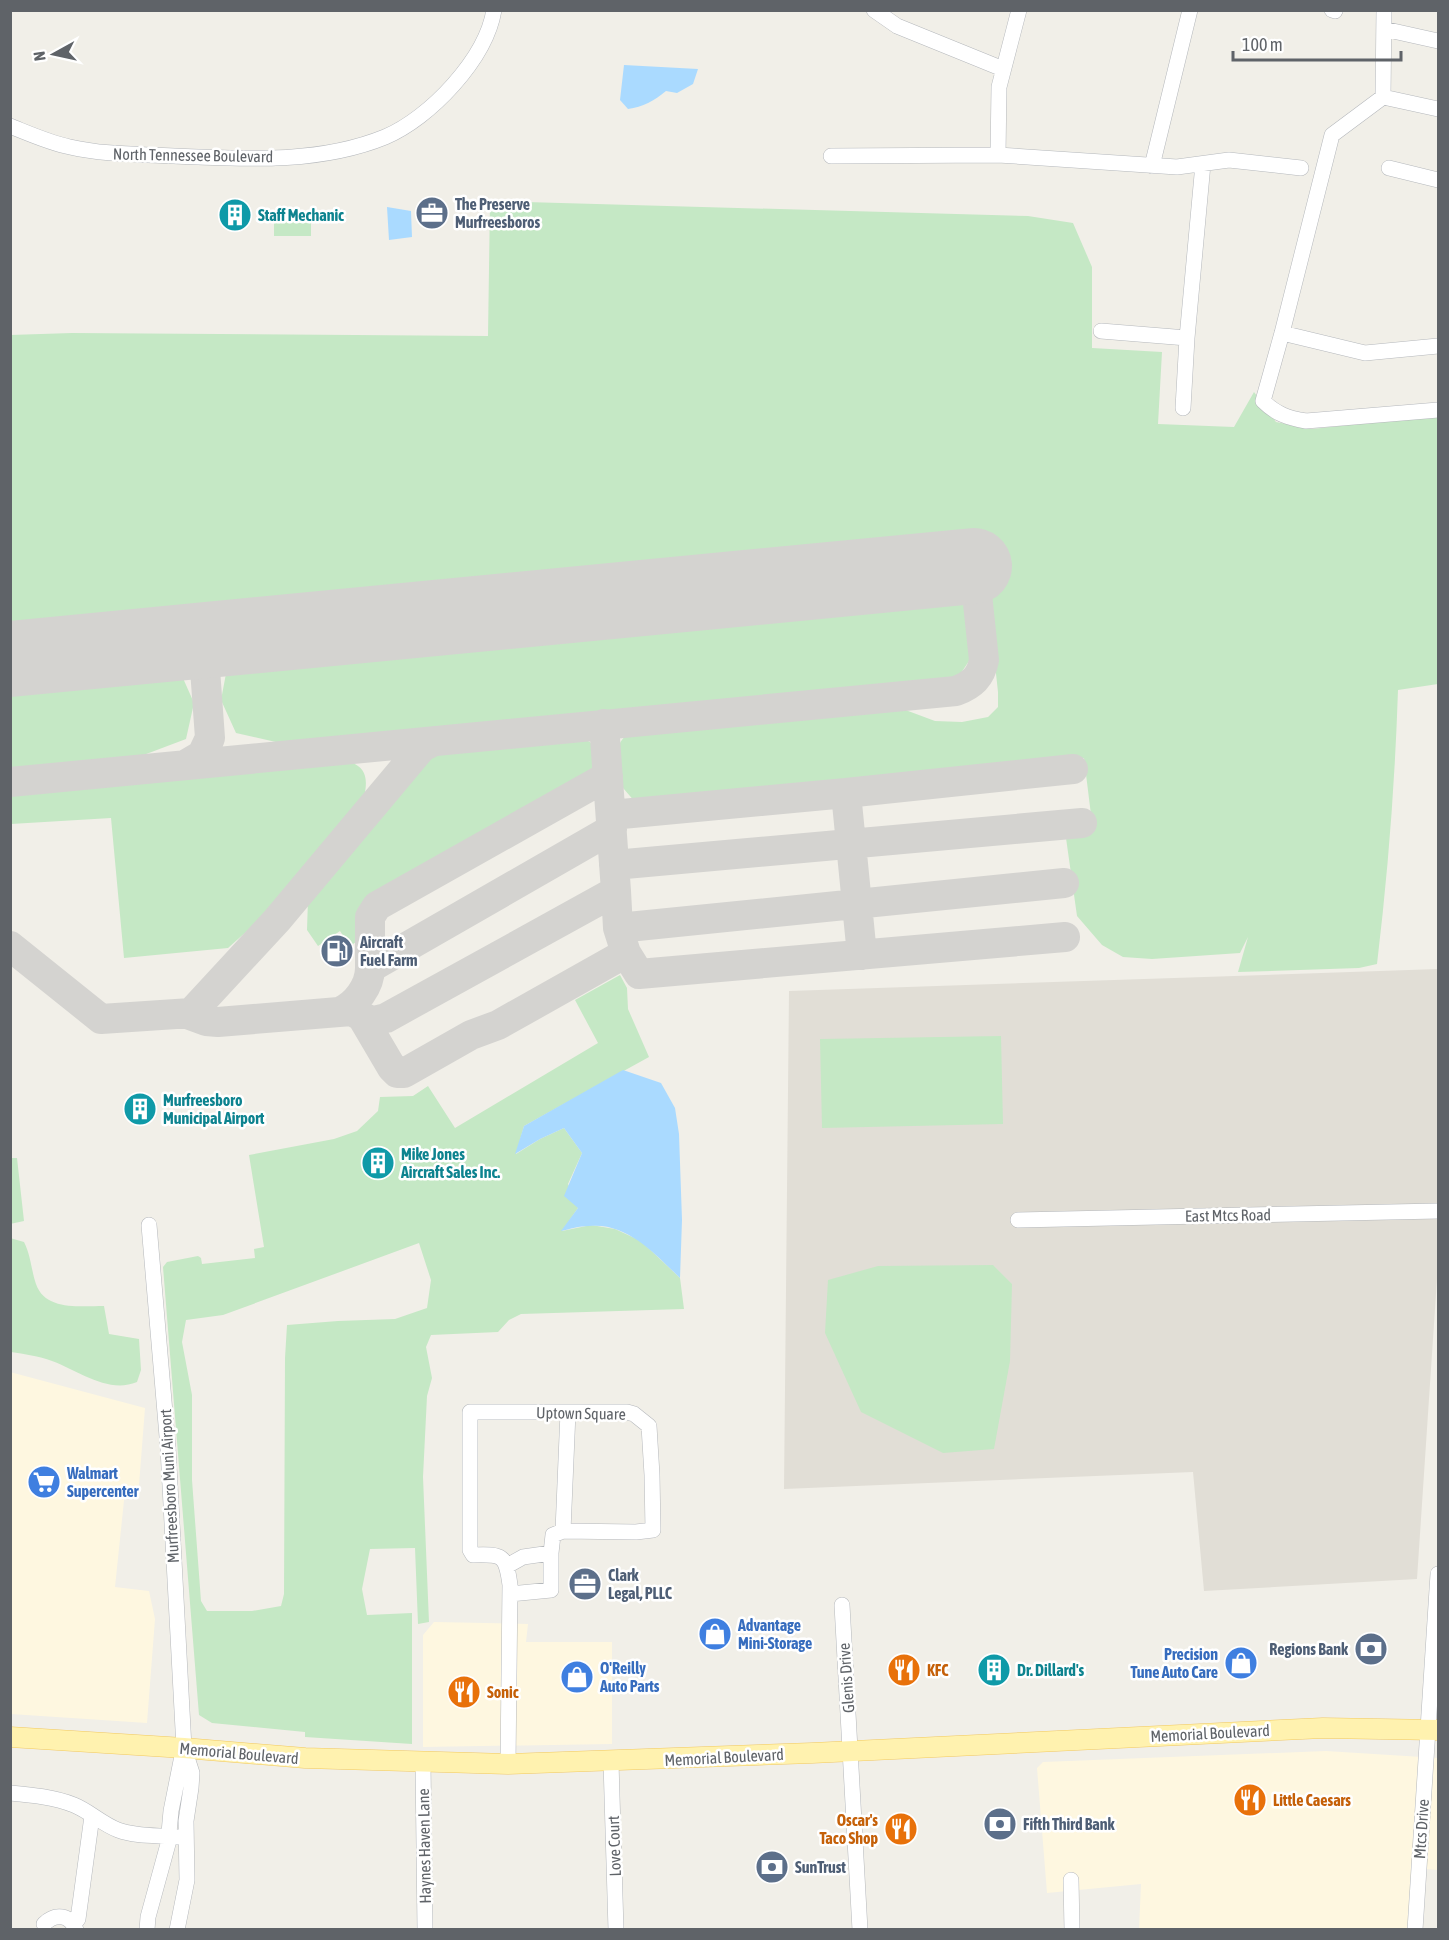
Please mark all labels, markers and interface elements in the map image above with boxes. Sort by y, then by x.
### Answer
north arrow [24,24,84,84]
scale bar [1233,24,1401,62]
text: 100 m [1242,34,1283,55]
text: N [30,50,49,62]
street label: North Tennessee Boulevard [113,145,273,165]
office icon: The Preserve Murfreesboros [414,195,450,231]
place label: The Preserve Murfreesboros [455,195,541,231]
building icon: Staff Mechanic [217,197,253,233]
place label: Staff Mechanic [258,206,344,224]
fuel station icon: Aircraft Fuel Farm [319,933,355,969]
place label: Aircraft Fuel Farm [359,933,418,969]
building icon: Murfreesboro Municipal Airport [122,1091,158,1127]
place label: Murfreesboro Municipal Airport [163,1091,265,1127]
building icon: Mike Jones Aircraft Sales Inc. [360,1145,396,1181]
place label: Mike Jones Aircraft Sales Inc. [400,1145,500,1181]
street label: East Mtcs Road [1185,1205,1271,1225]
street label: Uptown Square [536,1403,626,1424]
street label: Murfreesboro Muni Airport [156,1408,183,1564]
supermarket icon: Walmart Supercenter [26,1464,62,1500]
place label: Walmart Supercenter [66,1464,139,1500]
office icon: Clark Legal, PLLC [567,1566,603,1602]
place label: Clark Legal, PLLC [608,1566,673,1602]
shop icon: Advantage Mini-Storage [697,1616,733,1652]
place label: Advantage Mini-Storage [737,1616,812,1652]
bank icon: Regions Bank [1353,1631,1389,1667]
place label: Regions Bank [1269,1640,1349,1658]
street label: Glenis Drive [835,1642,857,1714]
place label: Precision Tune Auto Care [1130,1645,1218,1681]
shop icon: Precision Tune Auto Care [1223,1645,1259,1681]
restaurant icon: KFC [886,1652,922,1688]
building icon: Dr. Dillard's [976,1652,1012,1688]
shop icon: O'Reilly Auto Parts [559,1659,595,1695]
place label: O'Reilly Auto Parts [599,1659,660,1695]
place label: KFC [927,1661,949,1679]
place label: Dr. Dillard's [1017,1661,1085,1679]
restaurant icon: Sonic [446,1674,482,1710]
place label: Sonic [487,1683,519,1701]
street label: Memorial Boulevard [1150,1721,1270,1745]
street label: Memorial Boulevard [179,1739,299,1767]
street label: Memorial Boulevard [664,1745,784,1769]
restaurant icon: Little Caesars [1232,1782,1268,1818]
street label: Haynes Haven Lane [414,1788,435,1904]
place label: Little Caesars [1273,1791,1351,1809]
street label: Mtcs Drive [1410,1798,1432,1860]
bank icon: Fifth Third Bank [982,1806,1018,1842]
place label: Oscar's Taco Shop [819,1811,878,1847]
restaurant icon: Oscar's Taco Shop [883,1811,919,1847]
street label: Love Court [604,1815,624,1877]
place label: Fifth Third Bank [1023,1815,1116,1833]
bank icon: SunTrust [754,1849,790,1885]
place label: SunTrust [795,1858,846,1876]

